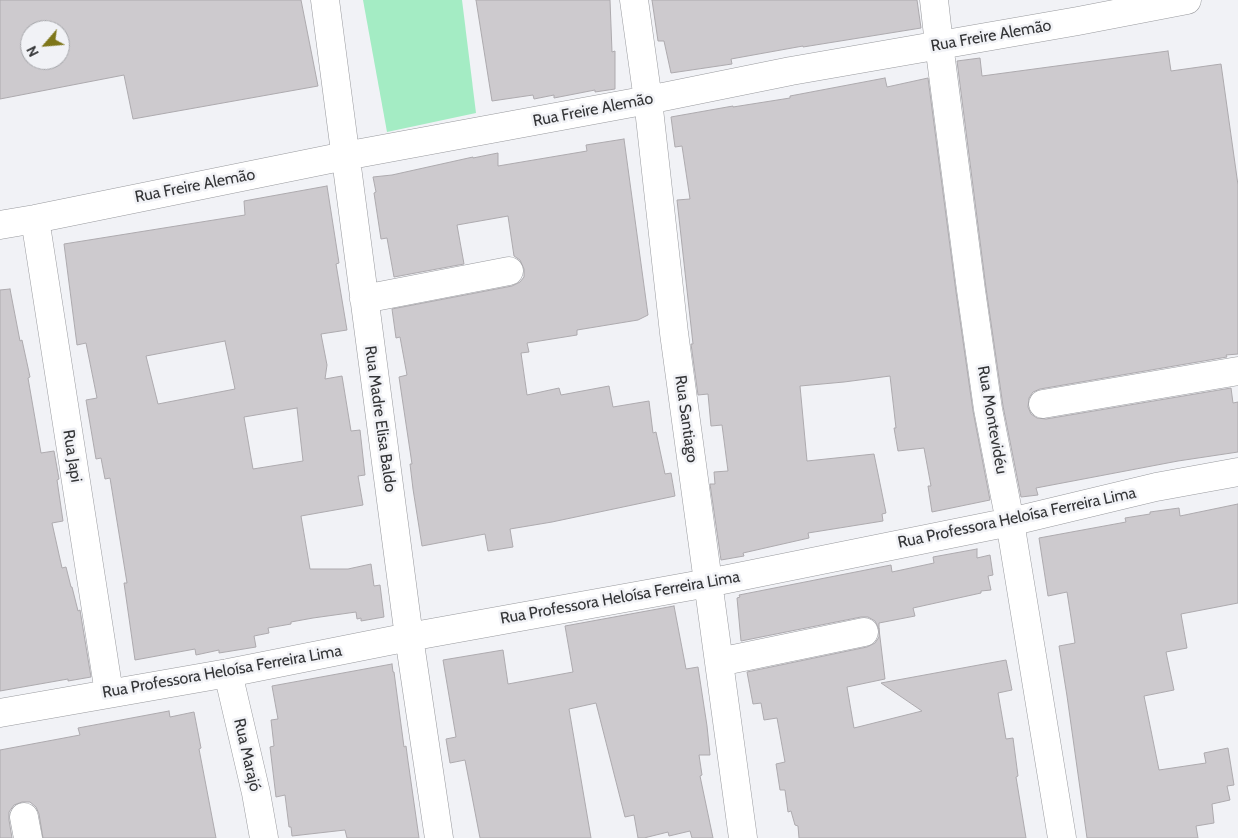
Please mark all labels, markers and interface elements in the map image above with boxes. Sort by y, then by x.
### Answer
street label: Rua Freire Alemão [929,16,1053,56]
north arrow [20,20,70,70]
text: N [22,43,43,60]
street label: Rua Freire Alemão [531,89,655,131]
street label: Rua Freire Alemão [133,165,257,207]
street label: Rua Madre Elisa Baldo [360,345,400,493]
street label: Rua Montevidéu [973,364,1011,476]
street label: Rua Santiago [670,374,702,464]
street label: Rua Japi [58,428,86,484]
street label: Rua Professora Heloísa Ferreira Lima [896,483,1138,553]
street label: Rua Professora Heloísa Ferreira Lima [499,567,741,629]
street label: Rua Professora Heloísa Ferreira Lima [101,641,343,703]
street label: Rua Marajó [229,717,265,793]

